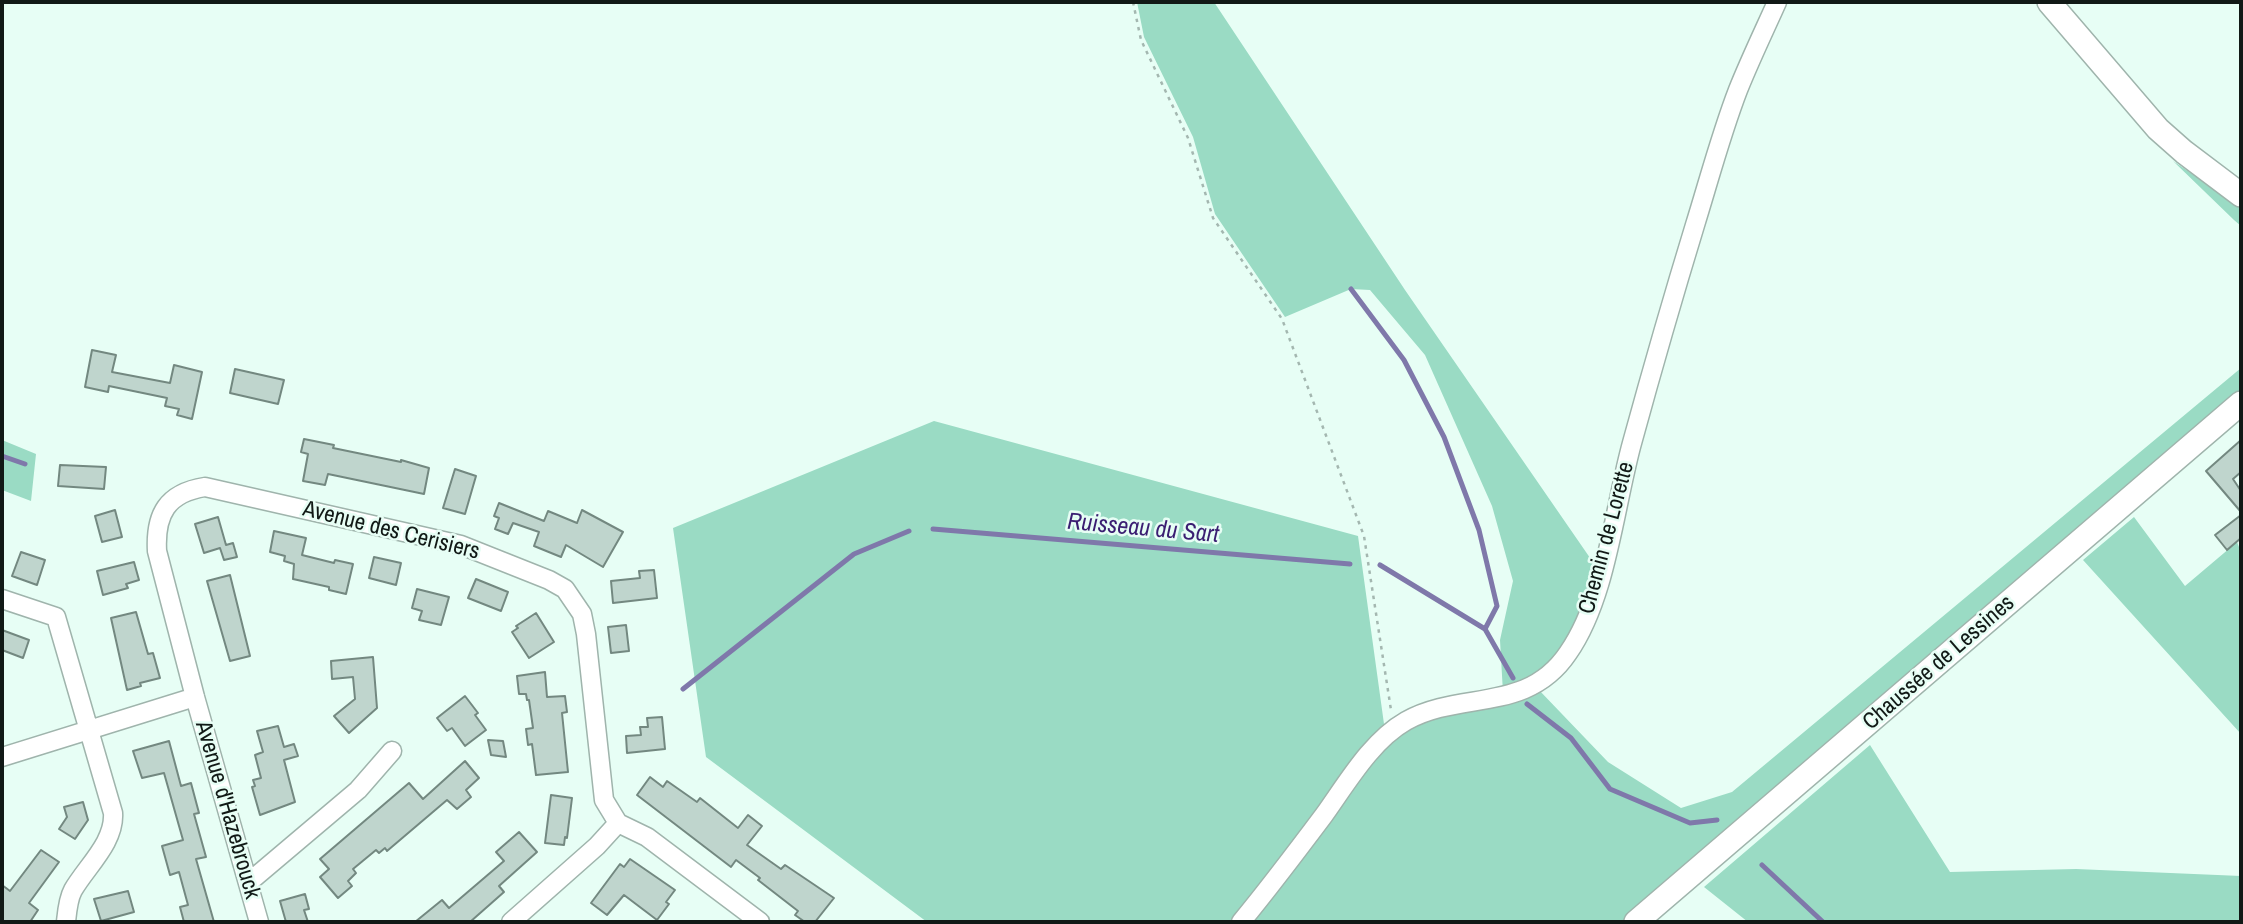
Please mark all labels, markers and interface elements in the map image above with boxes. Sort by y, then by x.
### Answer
street label: Chemin de Lorette [1573,459,1641,617]
street label: Avenue des Cerisiers [300,496,482,566]
water label: Ruisseau du Sart [1066,508,1220,550]
street label: Chaussée de Lessines [1858,590,2020,736]
street label: Avenue d'Hazebrouck [188,718,266,902]

